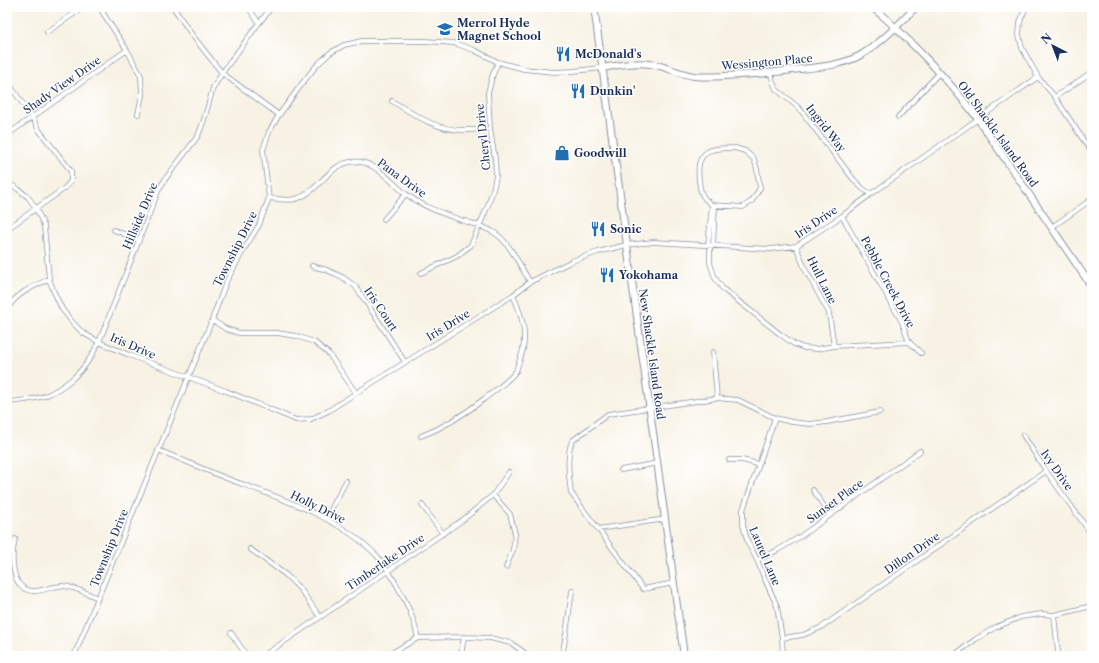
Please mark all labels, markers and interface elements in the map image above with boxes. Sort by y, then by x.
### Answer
place label: Merrol Hyde Magnet School [457,16,541,43]
school or university icon: Merrol Hyde Magnet School [436,20,454,38]
north arrow [1033,26,1073,66]
text: N [1038,30,1055,47]
restaurant icon: McDonald's [554,45,572,63]
place label: McDonald's [575,47,642,61]
street label: Wessington Place [720,51,813,73]
street label: Shady View Drive [20,53,104,117]
street label: Old Shackle Island Road [955,78,1041,190]
restaurant icon: Dunkin' [569,82,587,100]
place label: Dunkin' [590,84,635,98]
street label: Ingrid Way [803,101,850,155]
street label: Cheryl Drive [473,103,493,171]
shop icon: Goodwill [553,144,571,162]
place label: Goodwill [574,146,627,160]
street label: Pana Drive [375,156,429,200]
street label: Hillside Drive [120,180,160,252]
street label: Iris Drive [792,203,840,241]
street label: Township Drive [210,209,260,289]
restaurant icon: Sonic [589,220,607,238]
place label: Sonic [610,222,642,236]
street label: Pebble Creek Drive [858,234,918,330]
street label: Hull Lane [804,254,840,306]
restaurant icon: Yokohama [598,266,616,284]
place label: Yokohama [618,268,679,282]
street label: Iris Court [361,284,401,334]
street label: New Shackle Island Road [636,288,668,421]
street label: Iris Drive [424,306,472,344]
street label: Iris Drive [108,330,158,362]
street label: Ivy Drive [1038,447,1076,493]
street label: Sunset Place [804,476,866,526]
street label: Holly Drive [288,488,348,526]
street label: Township Drive [87,507,131,589]
street label: Laurel Lane [746,524,784,588]
street label: Dillon Drive [882,529,942,577]
street label: Timberlake Drive [343,531,427,593]

